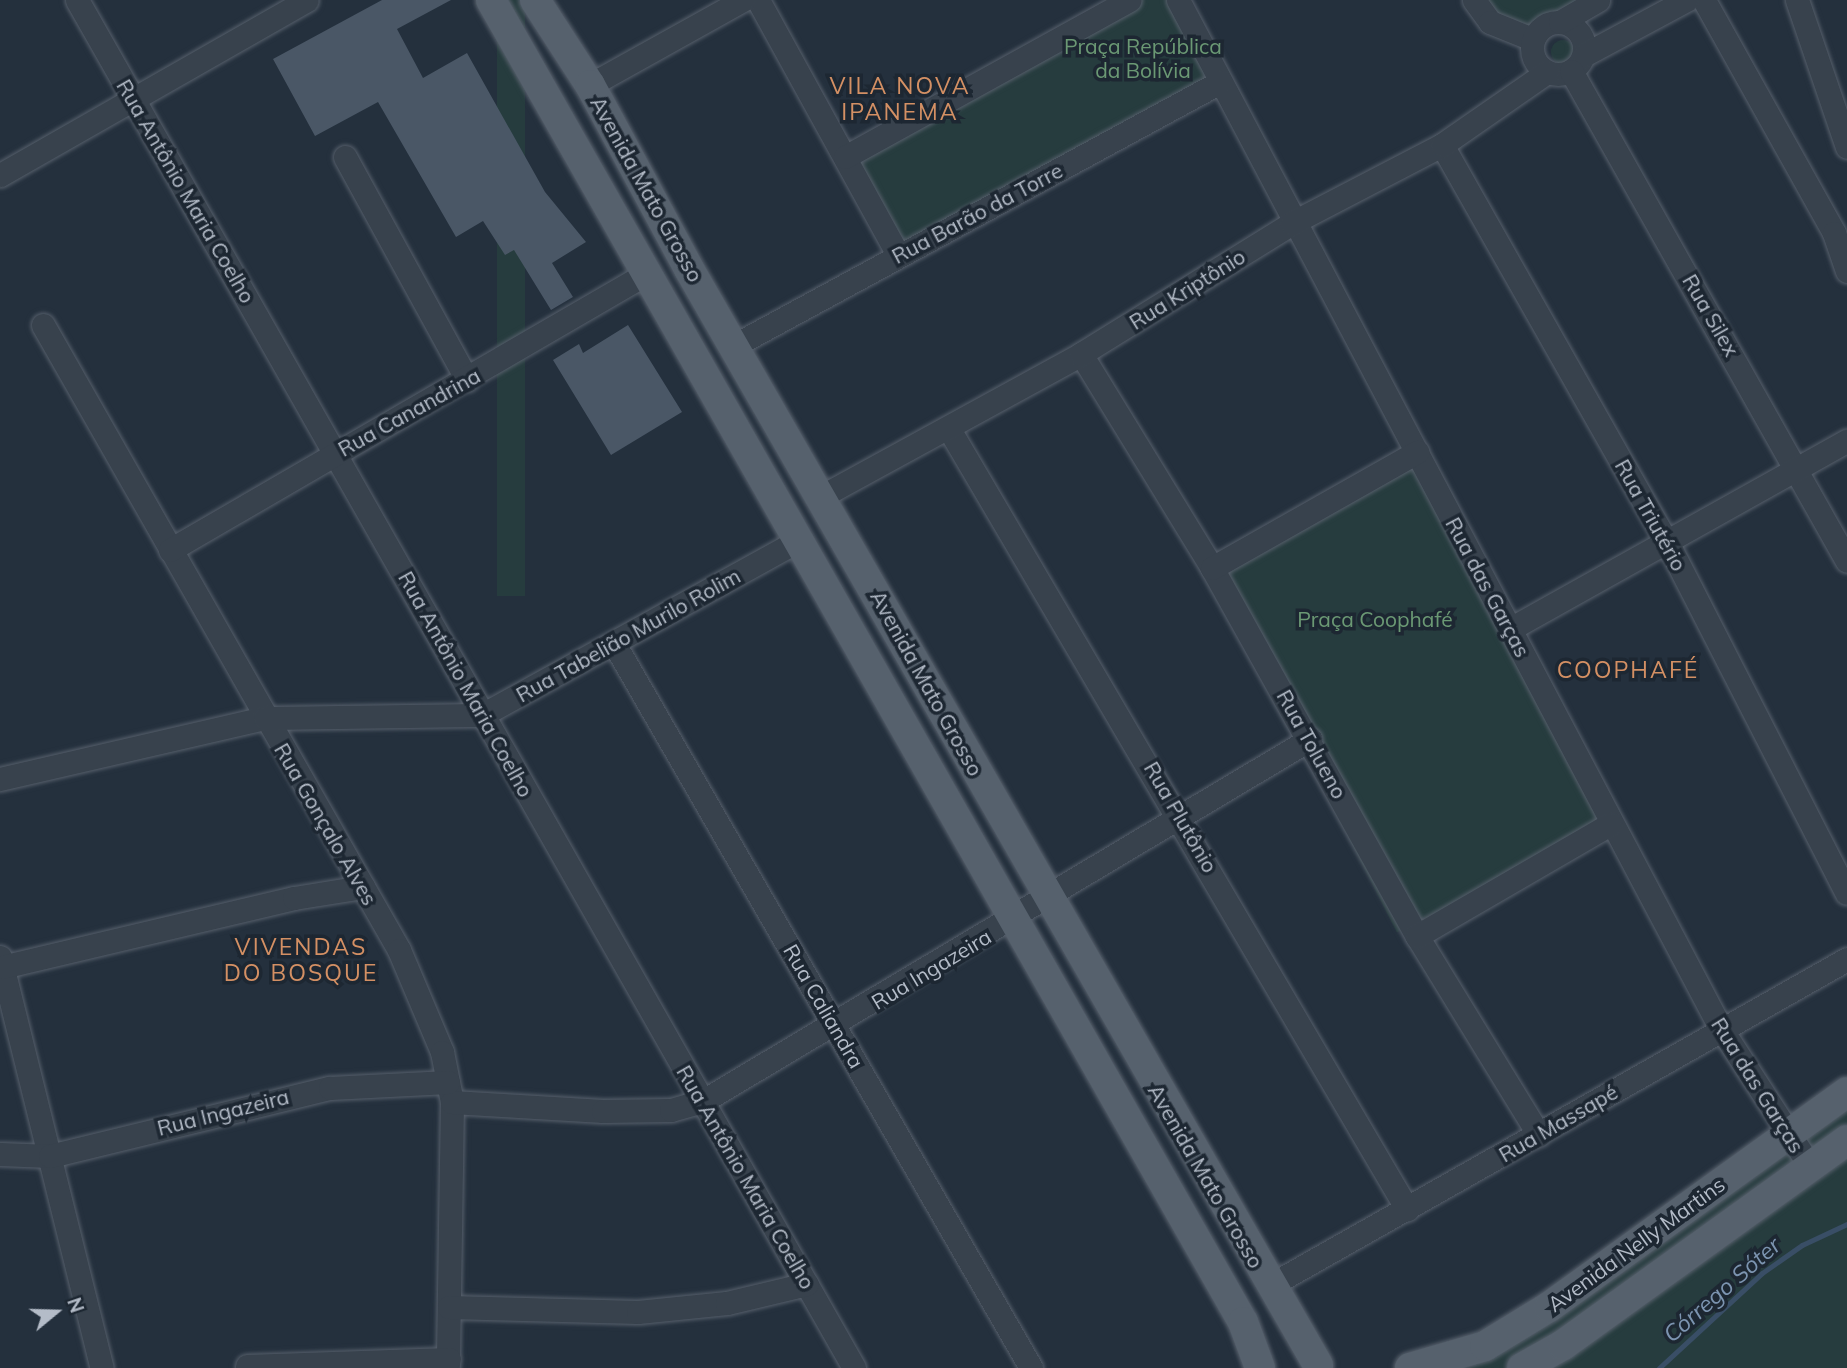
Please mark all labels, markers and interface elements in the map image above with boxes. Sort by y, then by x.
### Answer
park label: Praça República da Bolívia [1064,33,1222,83]
district label: VILA NOVA IPANEMA [831,72,969,126]
street label: Rua Antônio Maria Coelho [112,75,260,307]
street label: Avenida Mato Grosso [585,92,709,286]
street label: Rua Barão da Torre [887,157,1067,269]
street label: Rua Kriptônio [1124,243,1250,335]
street label: Rua Silex [1677,270,1745,360]
street label: Rua Canandrina [333,363,485,461]
street label: Rua Triutério [1610,455,1692,575]
street label: Rua das Garças [1441,513,1535,661]
street label: Rua Tabelião Murilo Rolim [511,563,745,707]
street label: Rua Antônio Maria Coelho [393,567,539,801]
street label: Avenida Mato Grosso [865,586,989,780]
park label: Praça Coophafé [1297,606,1453,632]
district label: COOPHAFÉ [1558,656,1698,684]
street label: Rua Tolueno [1272,685,1352,803]
street label: Rua Gonçalo Alves [269,738,383,910]
street label: Rua Plutônio [1139,757,1223,877]
street label: Rua Ingazeira [867,923,995,1015]
district label: VIVENDAS DO BOSQUE [225,933,377,987]
street label: Rua Caliandra [778,940,870,1072]
street label: Rua das Garças [1706,1013,1810,1157]
street label: Rua Antônio Maria Coelho [672,1061,820,1293]
street label: Rua Massapé [1494,1079,1622,1167]
street label: Avenida Mato Grosso [1143,1080,1269,1272]
street label: Rua Ingazeira [154,1083,292,1141]
street label: Avenida Nelly Martins [1542,1171,1730,1317]
water label: Córrego Sóter [1658,1232,1786,1348]
north arrow [21,1277,91,1347]
text: N [62,1294,90,1316]

